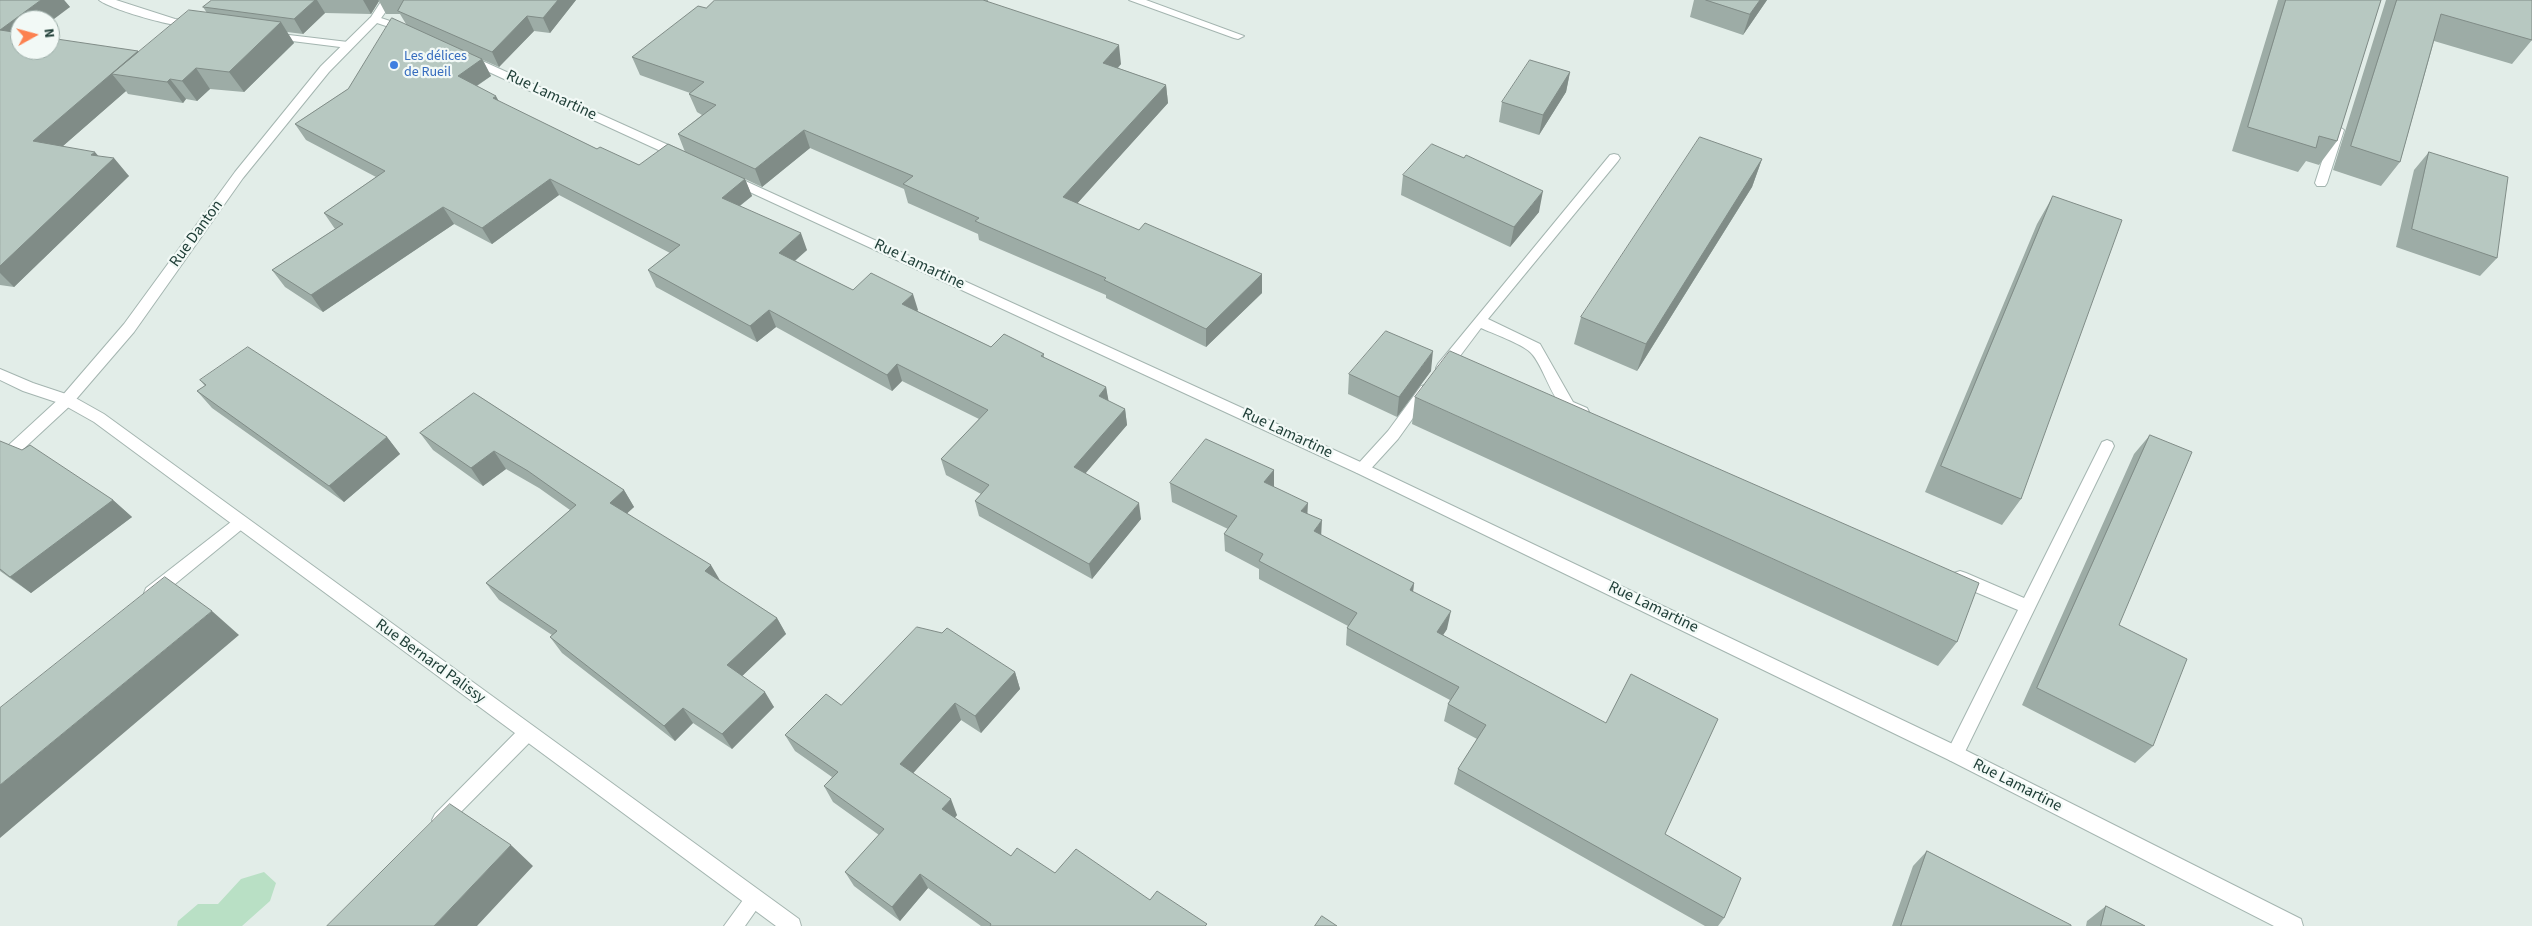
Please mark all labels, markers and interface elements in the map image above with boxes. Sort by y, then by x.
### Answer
north arrow [10,10,60,60]
text: N [38,27,59,39]
place label: Les délices de Rueil [404,49,467,82]
marker: Les délices de Rueil [388,59,400,71]
street label: Rue Lamartine [503,67,599,125]
street label: Rue Danton [166,197,228,271]
street label: Rue Lamartine [871,236,967,294]
street label: Rue Lamartine [1239,405,1335,463]
street label: Rue Lamartine [1605,578,1701,638]
street label: Rue Bernard Palissy [371,616,489,708]
street label: Rue Lamartine [1969,755,2065,817]

